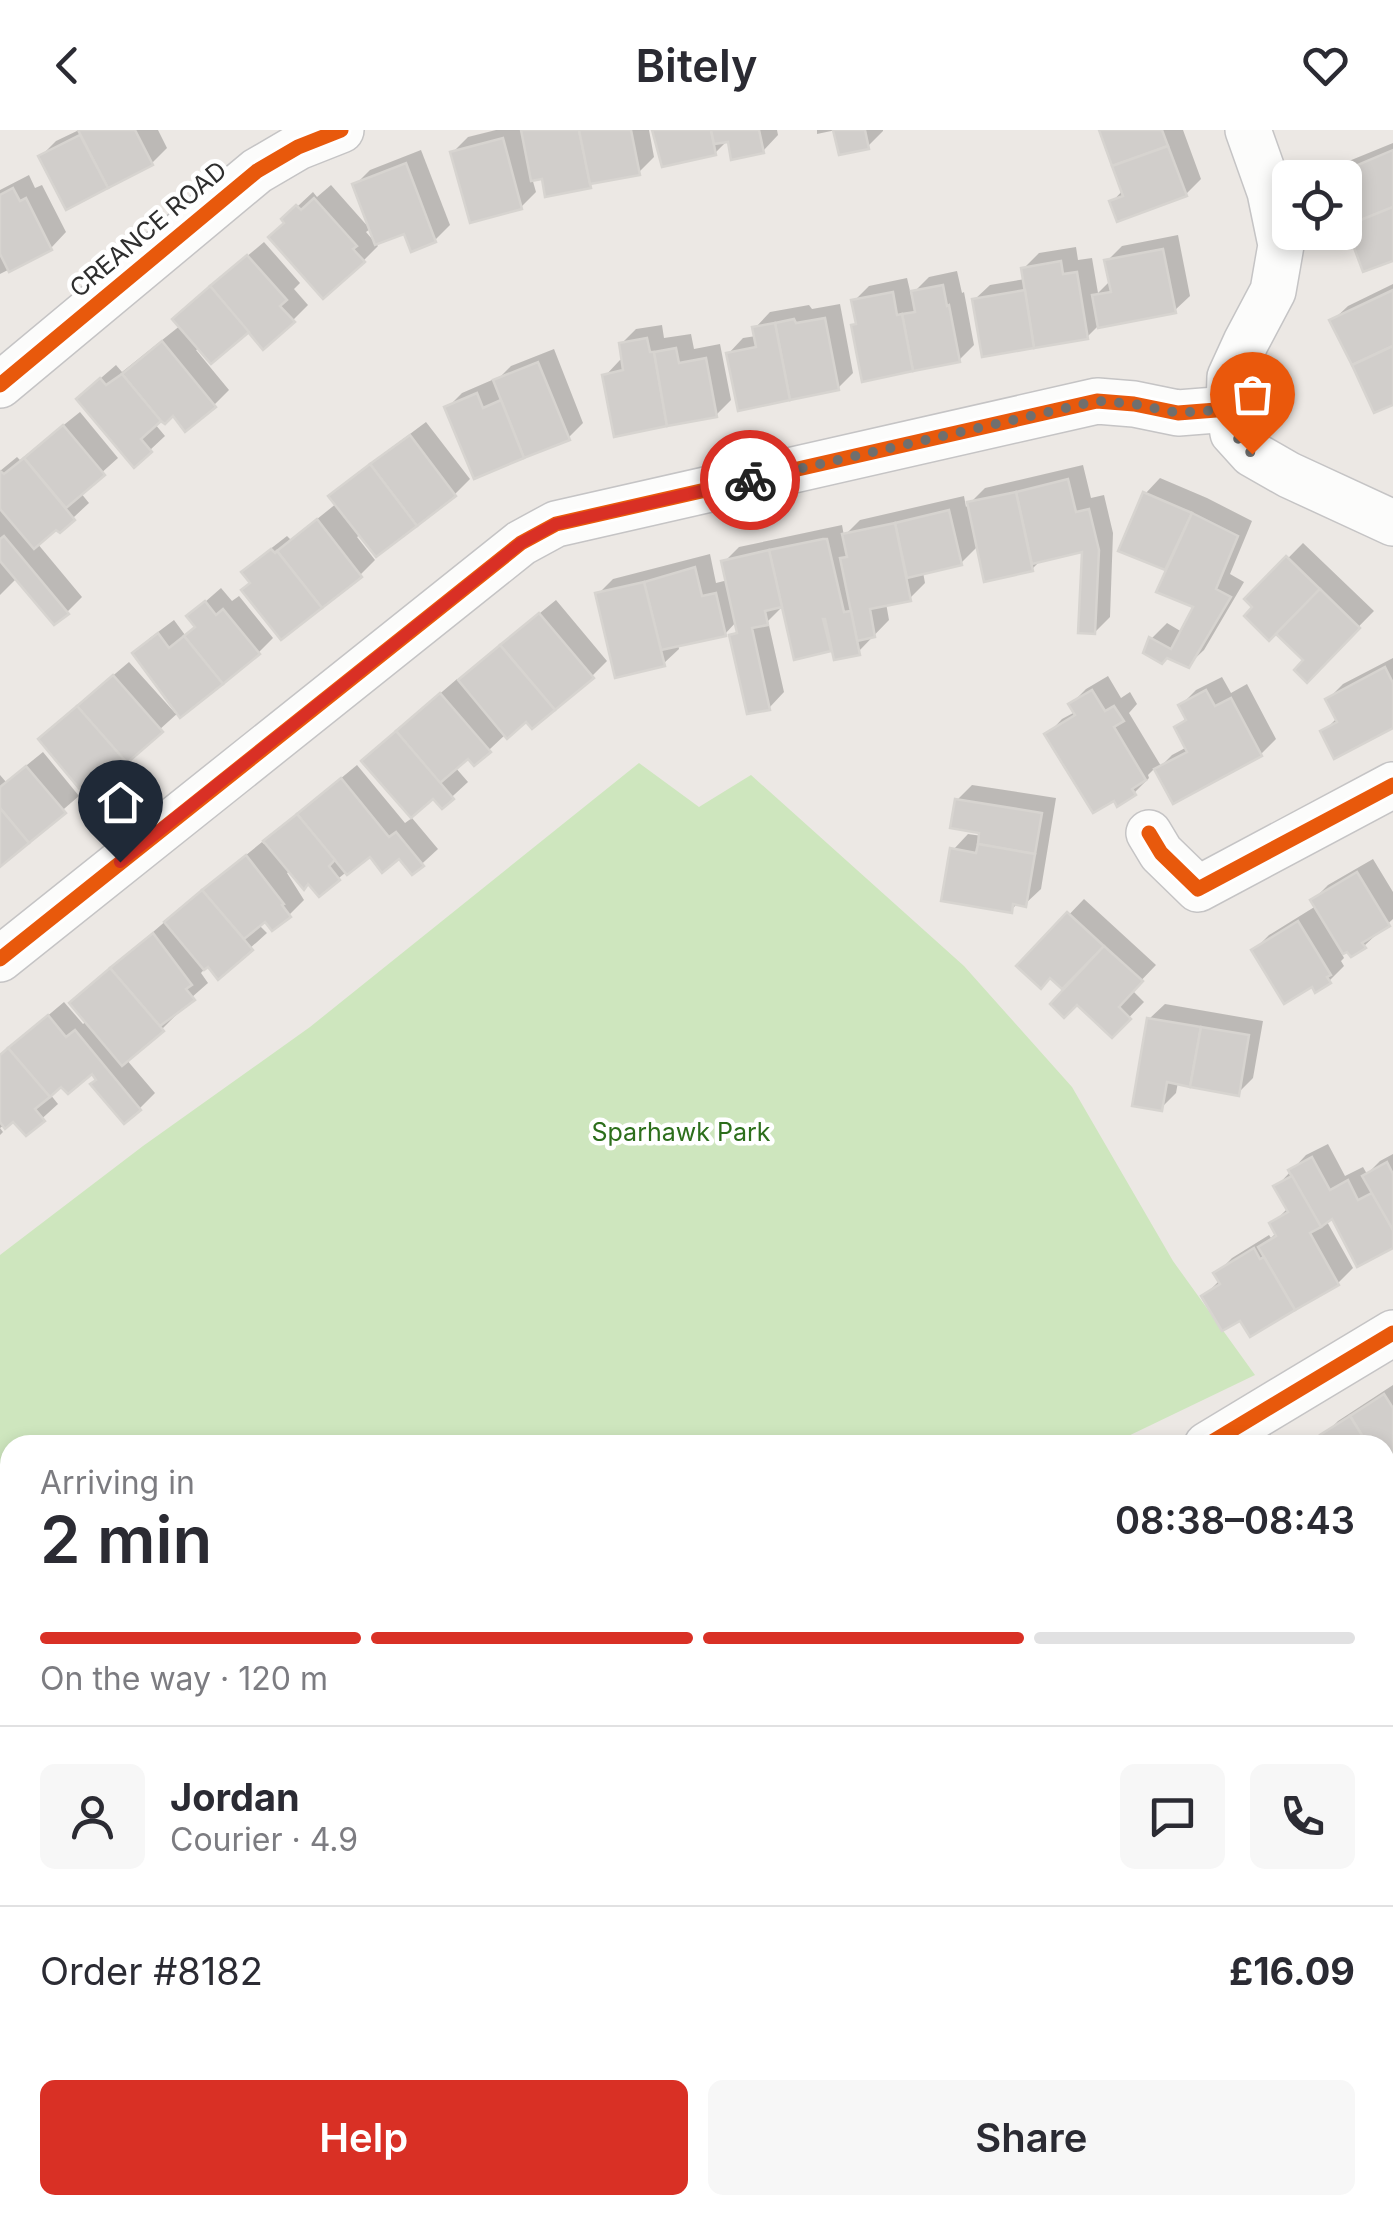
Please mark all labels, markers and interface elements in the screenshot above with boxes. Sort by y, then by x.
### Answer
icon: back [40,38,95,93]
text: Bitely [635,38,758,93]
icon: heart [1298,38,1353,93]
street label: CREANCE ROAD [64,155,232,303]
map controls [1272,160,1362,250]
button: locate [1272,160,1362,250]
pin [1210,352,1295,455]
icon: bag [1225,367,1280,422]
courier [700,430,800,530]
icon: bike [723,453,778,508]
pin [78,760,163,863]
icon: home [93,775,148,830]
park label: Sparhawk Park [592,1117,771,1147]
text: Arriving in [40,1463,195,1502]
text: 08:38–08:43 [1115,1497,1355,1543]
text: 2 min [40,1500,212,1579]
text: On the way · 120 m [40,1659,328,1698]
button: person [40,1764,145,1869]
button: chat [1120,1764,1225,1869]
button: phone [1250,1764,1355,1869]
text: Jordan [170,1774,300,1820]
text: Courier · 4.9 [170,1820,358,1859]
text: Order #8182 [40,1948,263,1994]
text: £16.09 [1229,1948,1355,1994]
button: Help [40,2080,688,2195]
button: Share [708,2080,1355,2195]

